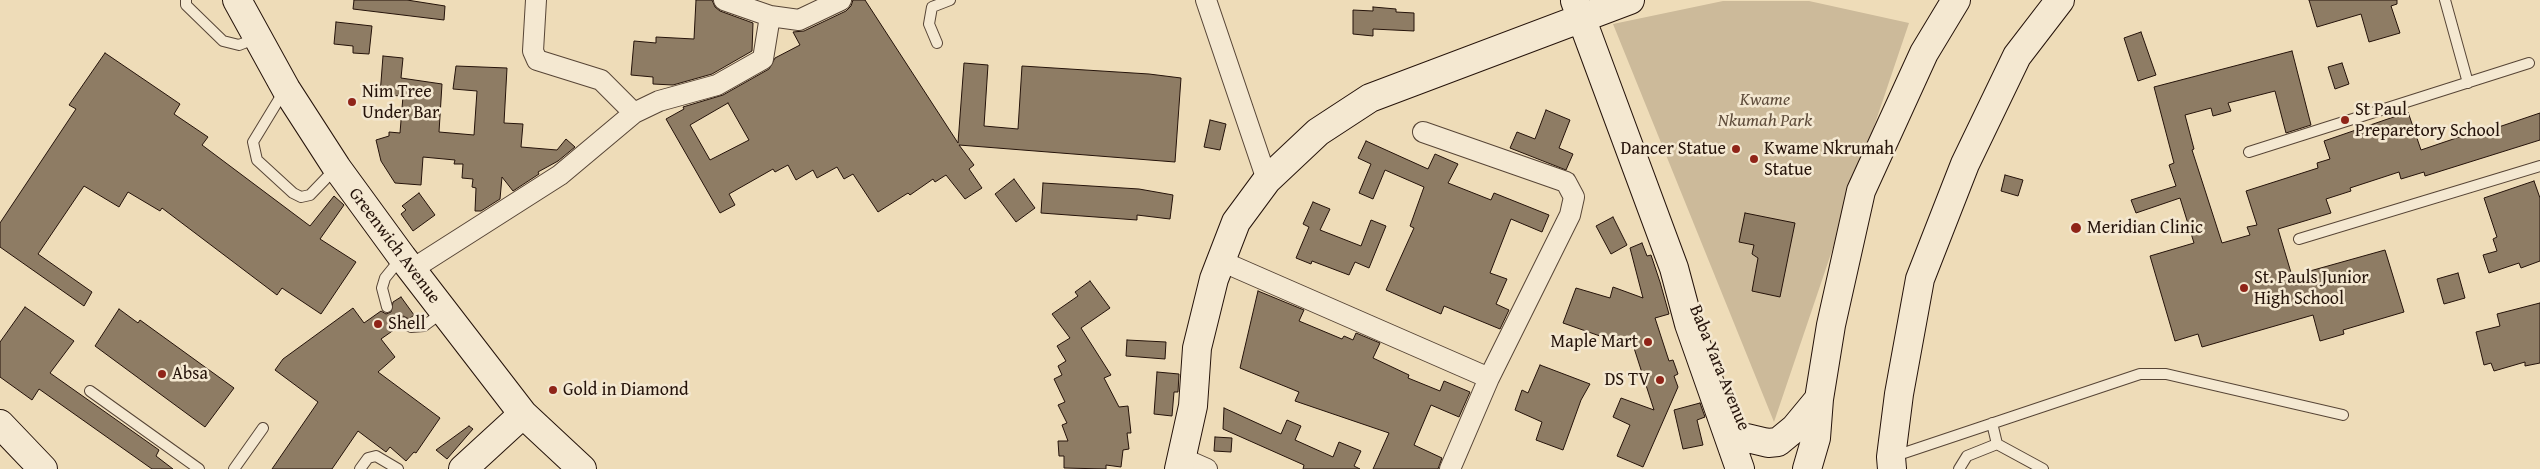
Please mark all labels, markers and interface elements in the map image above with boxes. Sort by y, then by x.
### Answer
place label: Nim Tree Under Bar [362,81,440,124]
park label: Kwame Nkumah Park [1718,89,1812,132]
marker: Nim Tree Under Bar [346,96,358,108]
place label: St Paul Preparetory School [2355,99,2500,142]
marker: St Paul Preparetory School [2339,114,2351,126]
place label: Dancer Statue [1620,138,1726,160]
place label: Kwame Nkrumah Statue [1764,138,1894,180]
marker: Dancer Statue [1730,143,1742,155]
marker: Kwame Nkrumah Statue [1748,153,1760,165]
street label: Greenwich Avenue [343,184,445,308]
place label: Meridian Clinic [2087,217,2203,239]
marker: Meridian Clinic [2069,221,2083,235]
place label: St. Pauls Junior High School [2254,267,2369,310]
marker: St. Pauls Junior High School [2238,282,2250,294]
street label: Baba Yara Avenue [1684,302,1754,434]
place label: Shell [388,313,425,335]
marker: Shell [372,318,384,330]
place label: Maple Mart [1551,331,1638,353]
marker: Maple Mart [1642,336,1654,348]
place label: Absa [172,363,208,385]
marker: Absa [156,368,168,380]
place label: DS TV [1604,369,1650,391]
marker: DS TV [1654,374,1666,386]
place label: Gold in Diamond [563,379,689,401]
marker: Gold in Diamond [547,384,559,396]

